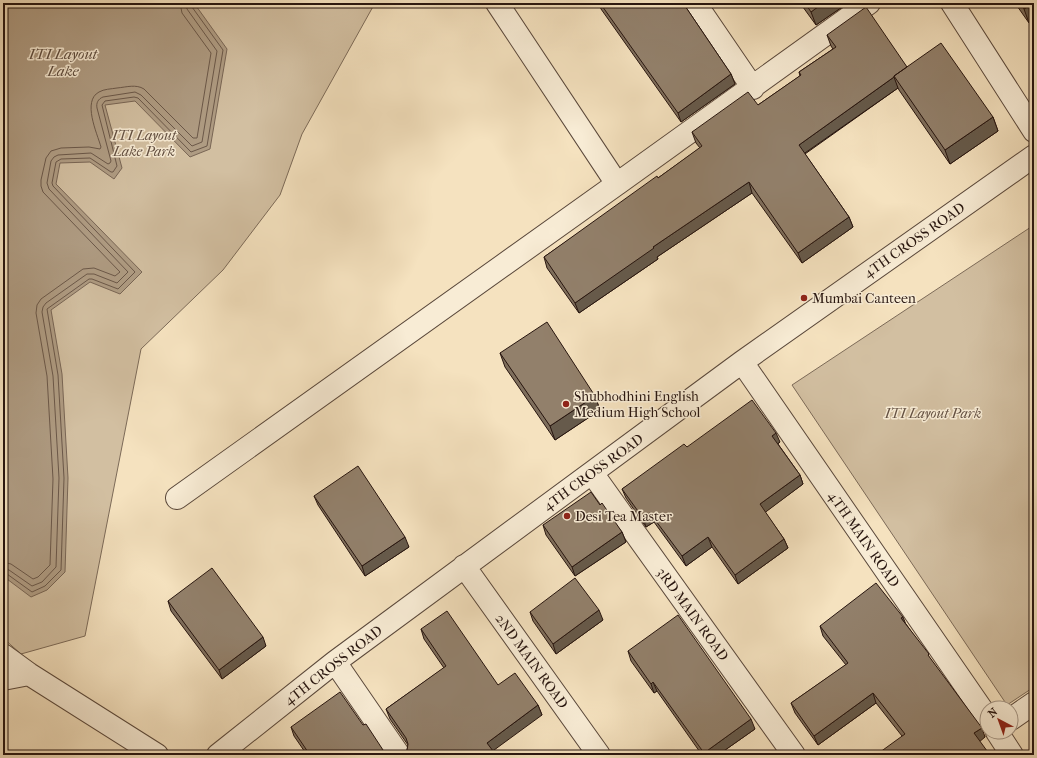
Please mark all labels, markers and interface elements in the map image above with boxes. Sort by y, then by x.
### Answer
water label: ITI Layout Lake [28,45,99,80]
park label: ITI Layout Lake Park [111,127,177,160]
street label: 4TH CROSS ROAD [860,199,968,282]
place label: Mumbai Canteen [812,290,916,307]
marker: Mumbai Canteen [799,293,809,303]
place label: Shubhodhini English Medium High School [574,388,701,421]
marker: Shubhodhini English Medium High School [561,399,571,409]
park label: ITI Layout Park [884,405,981,422]
street label: 4TH CROSS ROAD [540,430,647,514]
street label: 4TH MAIN ROAD [824,488,903,591]
place label: Desi Tea Master [575,508,672,525]
marker: Desi Tea Master [562,511,572,521]
street label: 3RD MAIN ROAD [653,564,732,664]
street label: 2ND MAIN ROAD [492,611,572,712]
street label: 4TH CROSS ROAD [281,622,386,709]
north arrow [979,700,1019,740]
text: N [985,705,1001,720]

